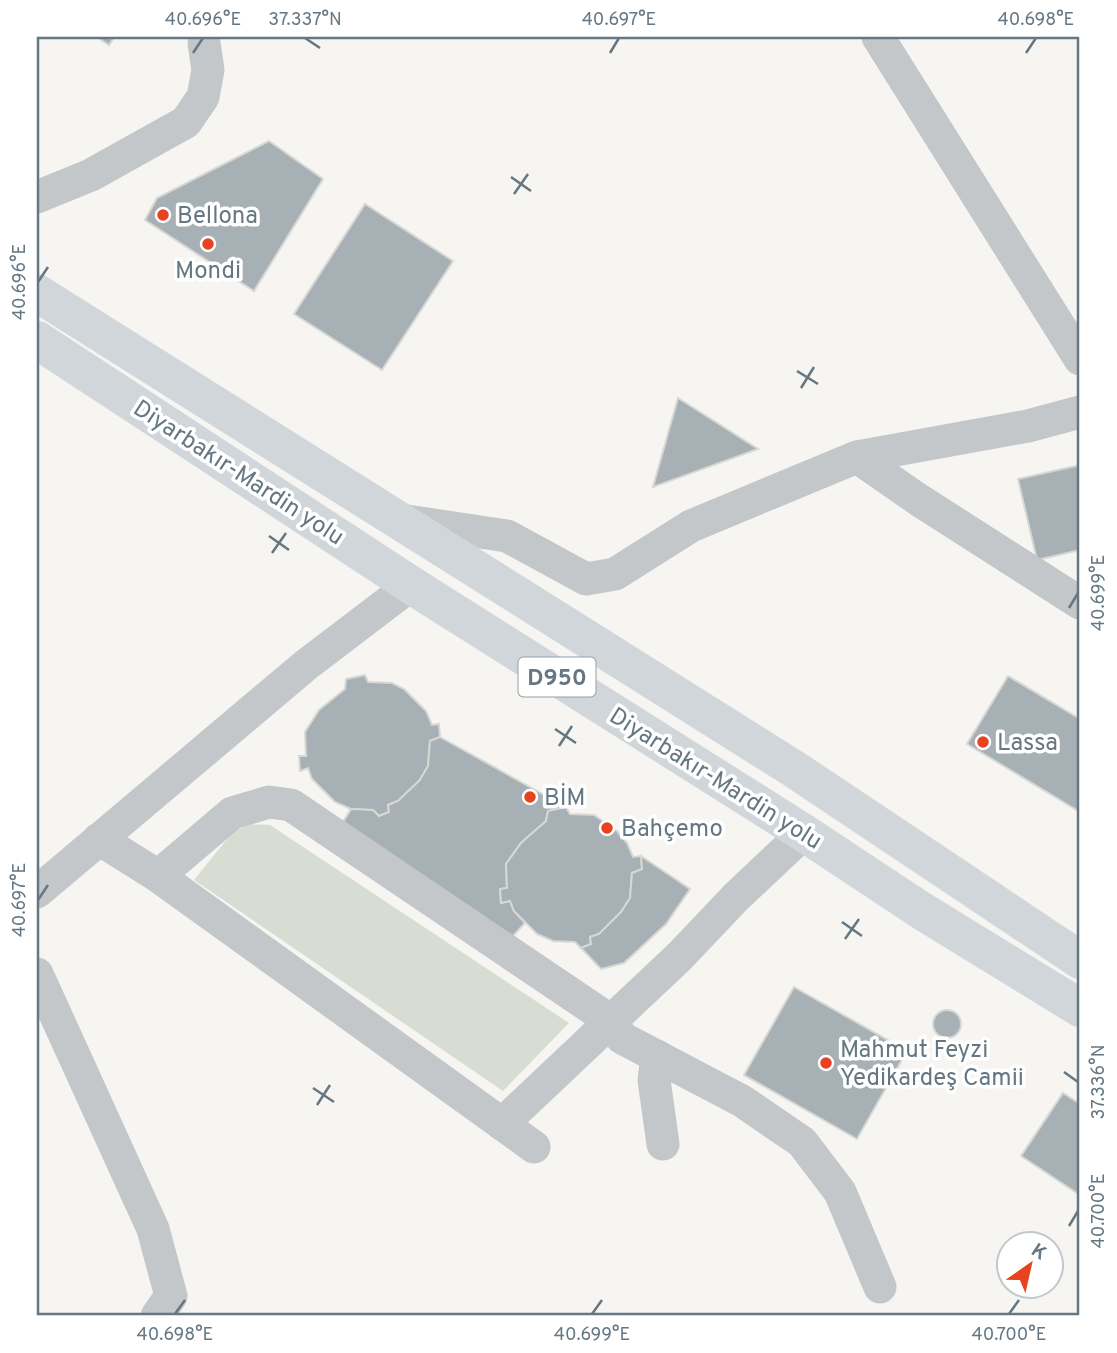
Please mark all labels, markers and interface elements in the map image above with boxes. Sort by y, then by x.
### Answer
text: 40.696°E [165,9,241,32]
text: 37.337°N [268,9,342,32]
text: 40.697°E [582,9,656,32]
text: 40.698°E [998,9,1074,32]
place label: Bellona [177,202,258,232]
marker: Bellona [155,207,171,223]
marker: Mondi [200,236,216,252]
text: 40.696°E [9,244,32,320]
place label: Mondi [175,257,241,287]
street label: Diyarbakır-Mardin yolu [127,394,349,553]
text: 40.699°E [1088,555,1111,631]
road number: D950 [518,657,596,696]
street label: Diyarbakır-Mardin yolu [603,702,827,857]
place label: Lassa [997,729,1058,759]
marker: Lassa [975,734,991,750]
place label: BİM [544,783,586,814]
marker: BİM [522,789,538,805]
place label: Bahçemo [621,815,723,845]
marker: Bahçemo [599,820,615,836]
text: 40.697°E [9,863,32,937]
place label: Mahmut Feyzi Yedikardeş Camii [840,1036,1024,1094]
text: 37.336°N [1088,1045,1111,1119]
marker: Mahmut Feyzi Yedikardeş Camii [818,1055,834,1071]
text: 40.700°E [1088,1174,1111,1248]
north arrow [995,1230,1064,1300]
text: K [1026,1239,1051,1266]
text: 40.698°E [137,1324,213,1347]
text: 40.699°E [554,1324,630,1347]
text: 40.700°E [972,1324,1046,1347]

